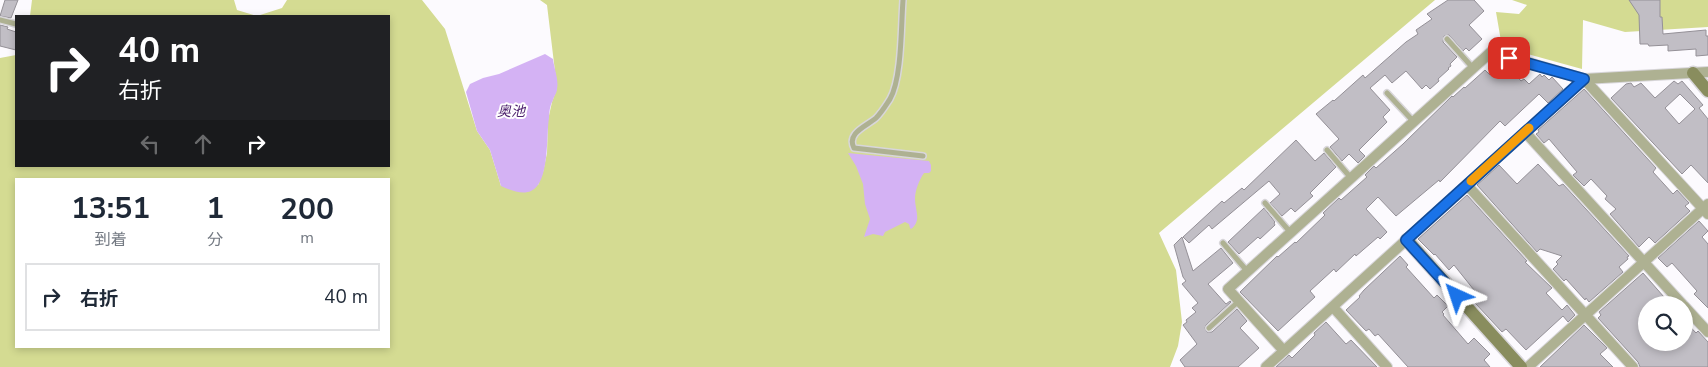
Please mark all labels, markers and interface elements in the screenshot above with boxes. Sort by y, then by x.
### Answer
text: 40 m [118,27,200,74]
icon: right [35,35,100,100]
pin [1488,37,1530,79]
icon: arrive [1495,44,1523,72]
text: 右折 [118,76,162,106]
water label: 奥池 [497,102,527,121]
icon: left [136,130,164,158]
icon: ahead [189,130,217,158]
icon: right [242,130,270,158]
text: 13:51 [71,188,150,229]
text: 1 [206,188,224,229]
text: 200 [280,189,334,230]
text: m [300,227,314,249]
text: 到着 [95,229,127,251]
text: 分 [207,229,223,251]
position arrow [1430,269,1482,321]
icon: right [37,283,65,311]
text: 40 m [324,284,368,310]
text: 右折 [80,286,118,312]
map controls [1638,296,1693,351]
button: search [1638,296,1693,351]

